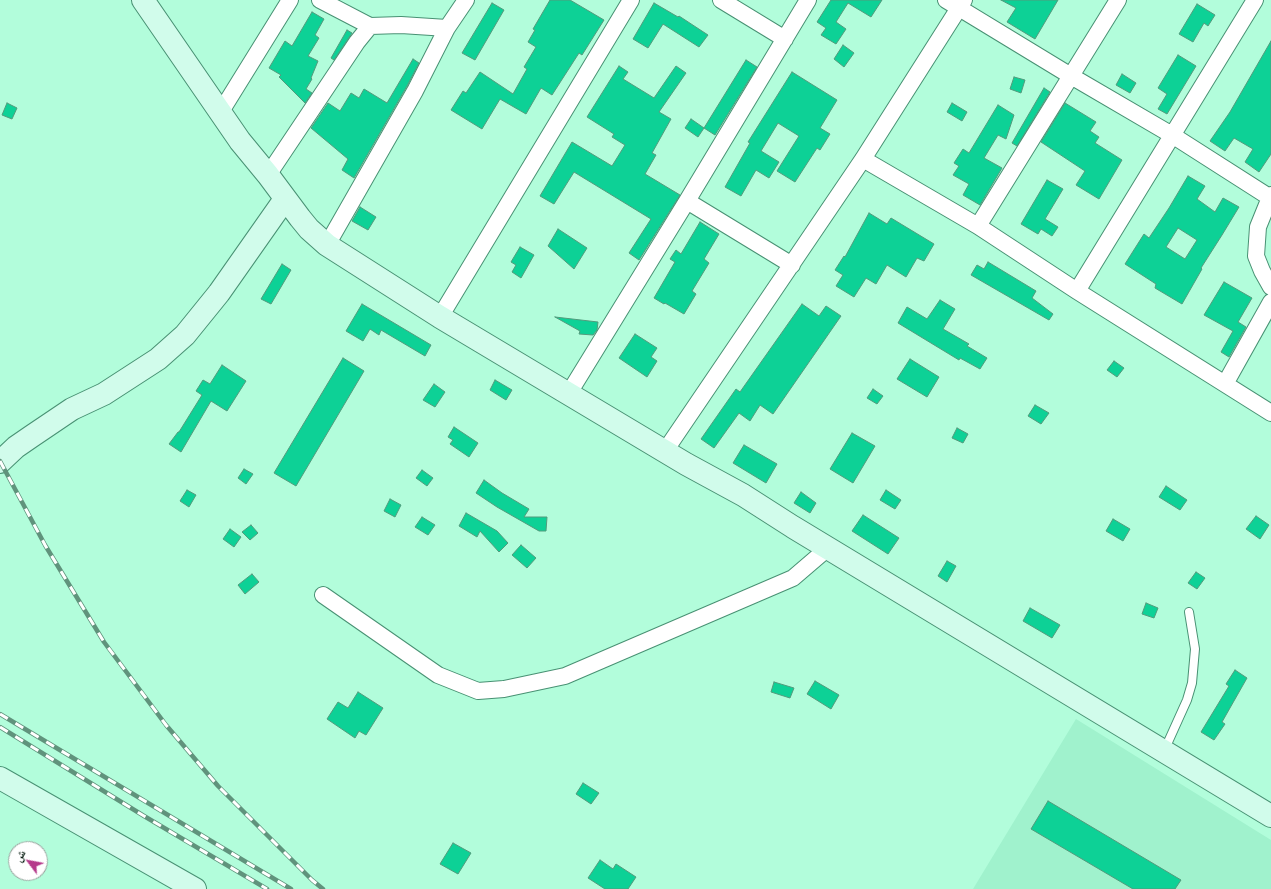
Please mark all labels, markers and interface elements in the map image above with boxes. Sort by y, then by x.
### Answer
north arrow [8,841,48,881]
text: ش [9,846,29,864]

